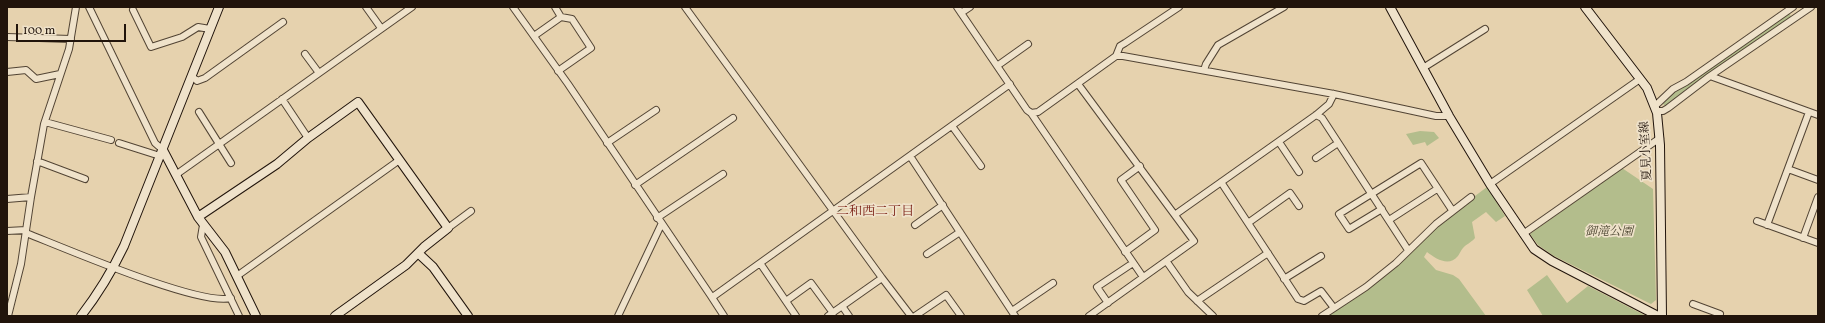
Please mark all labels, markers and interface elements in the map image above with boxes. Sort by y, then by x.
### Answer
scale bar [18,16,128,42]
text: 100 m [23,23,55,39]
street label: 夏見小室線 [1638,121,1656,181]
district label: 二和西二丁目 [836,205,914,221]
park label: 御滝公園 [1585,226,1633,240]

